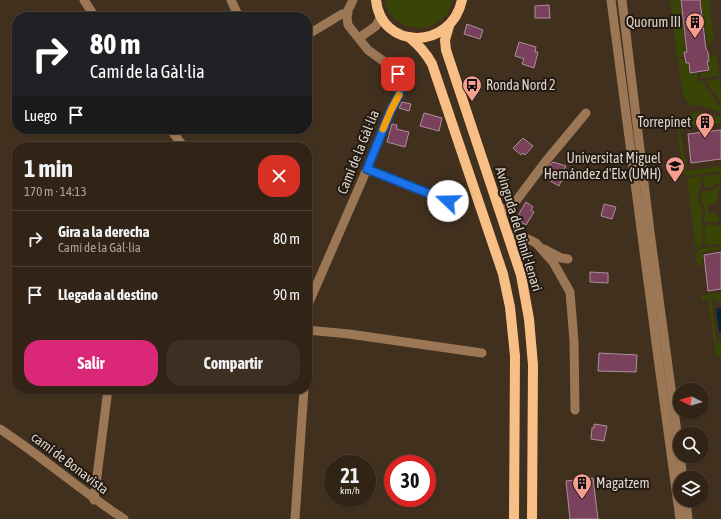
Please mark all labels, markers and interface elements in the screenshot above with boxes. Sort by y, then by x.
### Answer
building icon: Quorum III [684,11,706,39]
place label: Quorum III [626,14,681,30]
icon: right [24,28,76,80]
text: 80 m [90,28,140,60]
pin [381,57,415,91]
text: Camí de la Gàl·lia [90,61,205,82]
icon: arrive [387,63,409,85]
bus stop icon: Ronda Nord 2 [461,74,483,102]
place label: Ronda Nord 2 [486,77,556,93]
icon: arrive [65,104,87,126]
text: Luego [24,107,57,124]
street label: Camí de la Gàl·lia [334,108,382,196]
building icon: Torrepinet [694,111,716,139]
place label: Torrepinet [637,114,691,130]
place label: Universitat Miguel Hernández d'Elx (UMH) [544,150,661,182]
text: 1 min [24,155,73,182]
button: close [258,155,300,197]
school or university icon: Universitat Miguel Hernández d'Elx (UMH) [664,155,686,183]
street label: Avinguda del Bimil·lenari [492,165,546,293]
position arrow [427,180,469,222]
text: 170 m · 14:13 [24,184,87,199]
text: Gira a la derecha [58,223,149,240]
icon: right [24,228,46,250]
text: 80 m [273,230,300,247]
text: Camí de la Gàl·lia [58,240,141,255]
icon: arrive [24,284,46,306]
text: Llegada al destino [58,286,158,303]
text: 90 m [273,286,300,303]
button: Salir [24,340,158,386]
button: Compartir [166,340,300,386]
north arrow [673,383,709,419]
map controls [673,383,709,507]
button: search [673,427,709,463]
street label: camí de Bonavista [28,429,112,497]
speed limit sign: 30 [384,455,436,507]
text: 21 [341,464,359,487]
button: layers [673,471,709,507]
building icon: Magatzem [571,472,593,500]
place label: Magatzem [596,475,650,491]
text: km/h [340,485,360,496]

